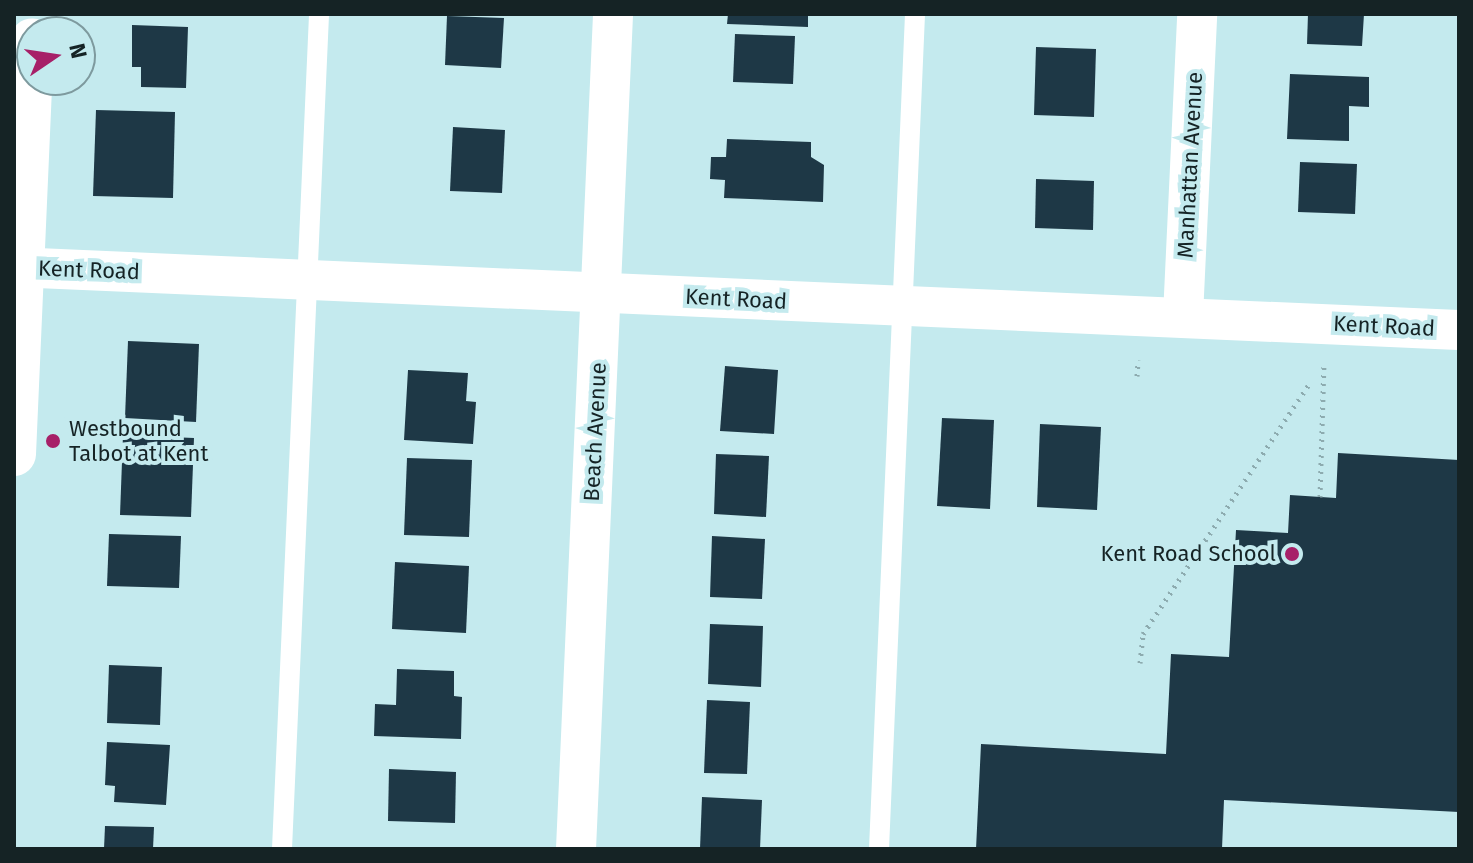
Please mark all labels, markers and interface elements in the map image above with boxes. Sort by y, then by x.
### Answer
north arrow [16,16,96,96]
text: N [63,41,93,61]
street label: Manhattan Avenue [1172,71,1208,259]
street label: Kent Road [38,255,140,285]
street label: Kent Road [684,283,788,315]
street label: Kent Road [1332,310,1436,342]
street label: Beach Avenue [578,362,612,502]
place label: Westbound Talbot at Kent [69,415,208,466]
marker: Westbound Talbot at Kent [44,432,62,450]
place label: Kent Road School [1101,541,1276,567]
marker: Kent Road School [1283,545,1301,563]

